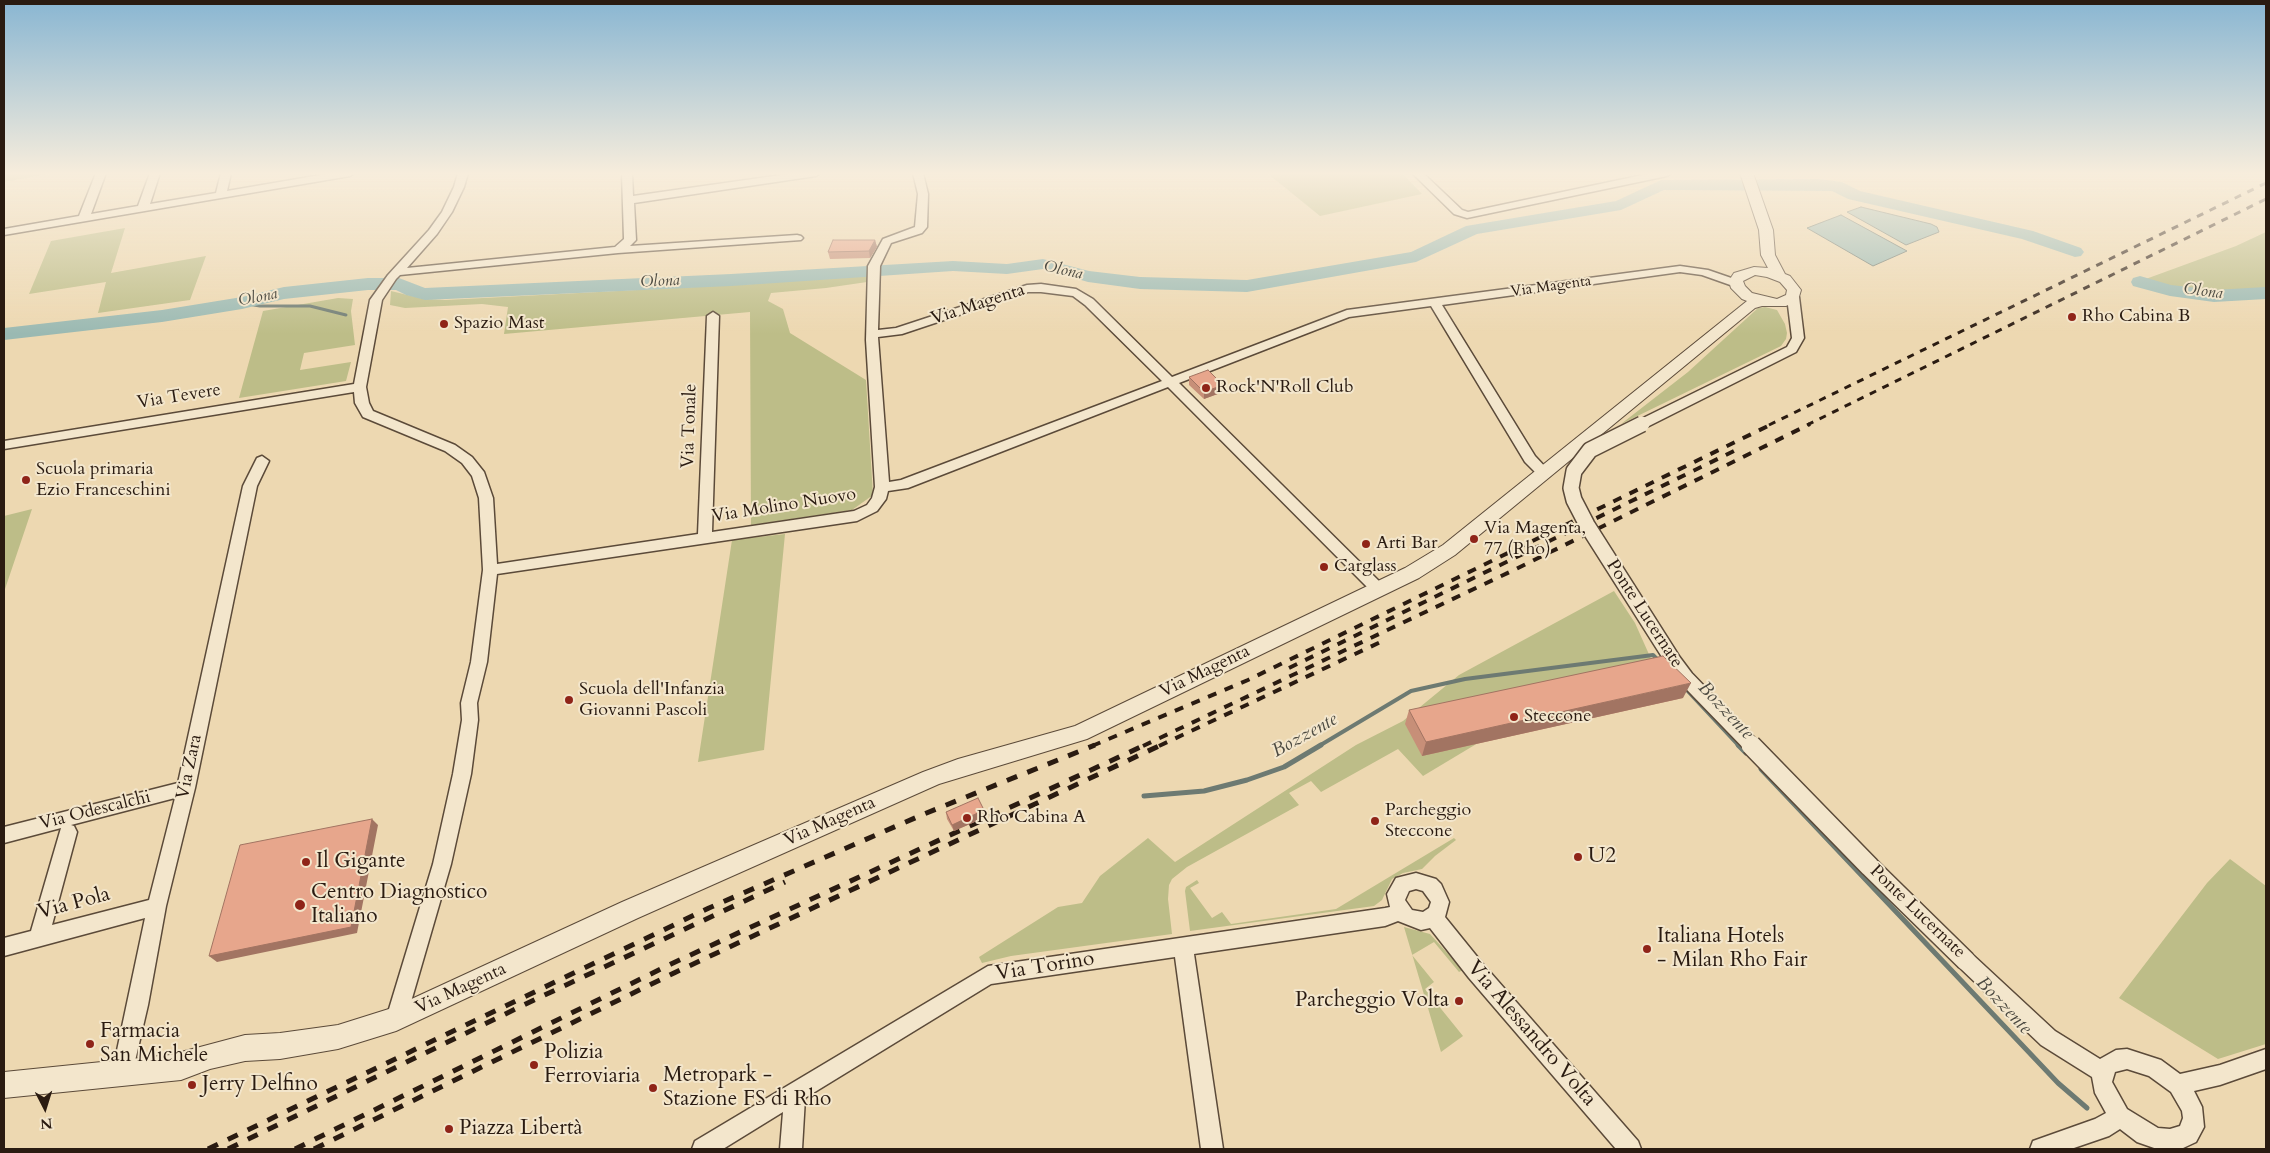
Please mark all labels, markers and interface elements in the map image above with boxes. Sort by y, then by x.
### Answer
water label: Olona [1042,258,1084,284]
water label: Olona [640,271,680,293]
street label: Via Magenta [1509,272,1593,302]
street label: Via Magenta [928,280,1028,330]
water label: Olona [2182,280,2224,304]
water label: Olona [237,285,279,311]
place label: Rho Cabina B [2082,306,2190,328]
marker: Rho Cabina B [2066,311,2078,323]
place label: Spazio Mast [454,313,544,335]
marker: Spazio Mast [438,318,450,330]
place label: Rock'N'Roll Club [1216,377,1354,399]
street label: Via Tevere [136,380,222,414]
marker: Rock'N'Roll Club [1200,382,1212,394]
street label: Via Tonale [678,383,702,469]
place label: Scuola primaria Ezio Franceschini [36,459,170,502]
marker: Scuola primaria Ezio Franceschini [20,474,32,486]
street label: Via Molino Nuovo [710,484,858,528]
place label: Via Magenta, 77 (Rho) [1484,518,1586,560]
place label: Arti Bar [1376,533,1438,555]
marker: Via Magenta, 77 (Rho) [1468,533,1480,545]
marker: Arti Bar [1360,538,1372,550]
place label: Carglass [1334,556,1397,578]
street label: Ponte Lucernate [1601,556,1687,672]
marker: Carglass [1318,561,1330,573]
street label: Via Magenta [1156,641,1254,703]
water label: Bozzente [1692,677,1758,745]
place label: Scuola dell'Infanzia Giovanni Pascoli [579,679,725,722]
marker: Scuola dell'Infanzia Giovanni Pascoli [563,694,575,706]
place label: Steccone [1524,706,1591,728]
water label: Bozzente [1268,709,1342,763]
marker: Steccone [1508,711,1520,723]
street label: Via Zara [173,733,207,801]
street label: Via Odescalchi [37,787,153,835]
street label: Via Magenta [781,792,879,852]
place label: Parcheggio Steccone [1385,800,1471,842]
place label: Rho Cabina A [977,807,1086,829]
marker: Rho Cabina A [961,812,973,824]
marker: Parcheggio Steccone [1369,815,1381,827]
place label: U2 [1588,844,1616,870]
place label: Il Gigante [316,849,406,875]
marker: U2 [1572,851,1584,863]
marker: Il Gigante [300,856,312,868]
street label: Ponte Lucernate [1865,861,1969,963]
place label: Centro Diagnostico Italiano [311,880,487,930]
street label: Via Pola [35,882,113,926]
marker: Centro Diagnostico Italiano [293,898,307,912]
place label: Italiana Hotels - Milan Rho Fair [1657,924,1807,974]
marker: Italiana Hotels - Milan Rho Fair [1641,943,1653,955]
street label: Via Torino [994,947,1096,987]
street label: Via Alessandro Volta [1461,956,1601,1112]
street label: Via Magenta [412,959,510,1019]
water label: Bozzente [1970,972,2036,1040]
place label: Parcheggio Volta [1295,988,1449,1014]
marker: Parcheggio Volta [1453,995,1465,1007]
place label: Farmacia San Michele [100,1019,208,1069]
marker: Farmacia San Michele [84,1038,96,1050]
place label: Polizia Ferroviaria [544,1040,640,1090]
marker: Polizia Ferroviaria [528,1059,540,1071]
place label: Metropark - Stazione FS di Rho [663,1063,831,1113]
place label: Jerry Delfino [202,1072,318,1098]
marker: Jerry Delfino [186,1079,198,1091]
marker: Metropark - Stazione FS di Rho [647,1082,659,1094]
north arrow [20,1083,70,1133]
text: N [39,1113,53,1133]
place label: Piazza Libertà [459,1116,583,1142]
marker: Piazza Libertà [443,1123,455,1135]

